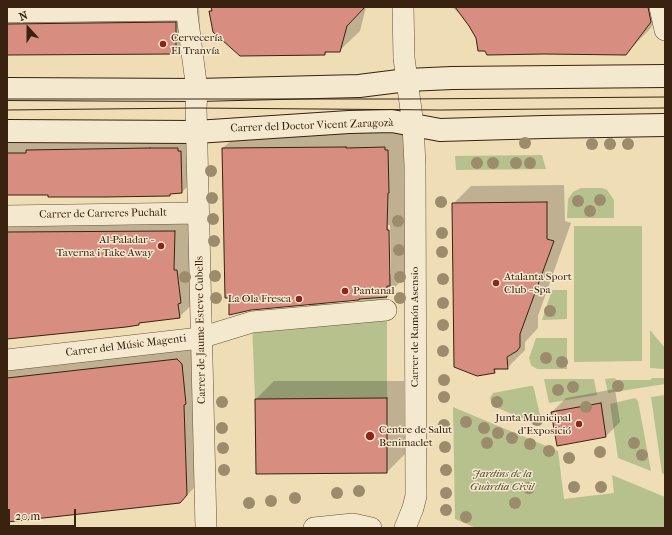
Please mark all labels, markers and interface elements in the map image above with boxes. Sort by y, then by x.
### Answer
north arrow [8,8,48,48]
text: N [17,9,30,24]
place label: Cervecería El Tranvía [171,31,223,57]
marker: Cervecería El Tranvía [158,39,168,49]
street label: Carrer del Doctor Vicent Zaragozà [230,117,394,135]
street label: Carrer de Carreres Puchalt [39,206,167,222]
place label: Al-Paladar - Taverna i Take Away [56,233,153,259]
marker: Al-Paladar - Taverna i Take Away [156,241,166,251]
street label: Carrer de Jaume Esteve Cubells [193,256,209,404]
street label: Carrer de Ramón Asensio [408,267,422,387]
place label: Atalanta Sport Club - Spa [504,270,572,296]
marker: Atalanta Sport Club - Spa [491,278,501,288]
place label: Pantanal [353,284,394,298]
marker: Pantanal [340,286,350,296]
place label: La Ola Fresca [228,292,291,306]
marker: La Ola Fresca [294,294,304,304]
street label: Carrer del Músic Magenti [65,332,187,360]
place label: Junta Municipal d'Exposició [495,411,571,437]
marker: Junta Municipal d'Exposició [574,419,584,429]
place label: Centre de Salut Benimaclet [379,423,452,449]
marker: Centre de Salut Benimaclet [364,430,376,442]
park label: Jardins de la Guàrdia Civil [470,467,534,493]
scale bar [10,501,78,527]
text: 20 m [15,509,40,523]

